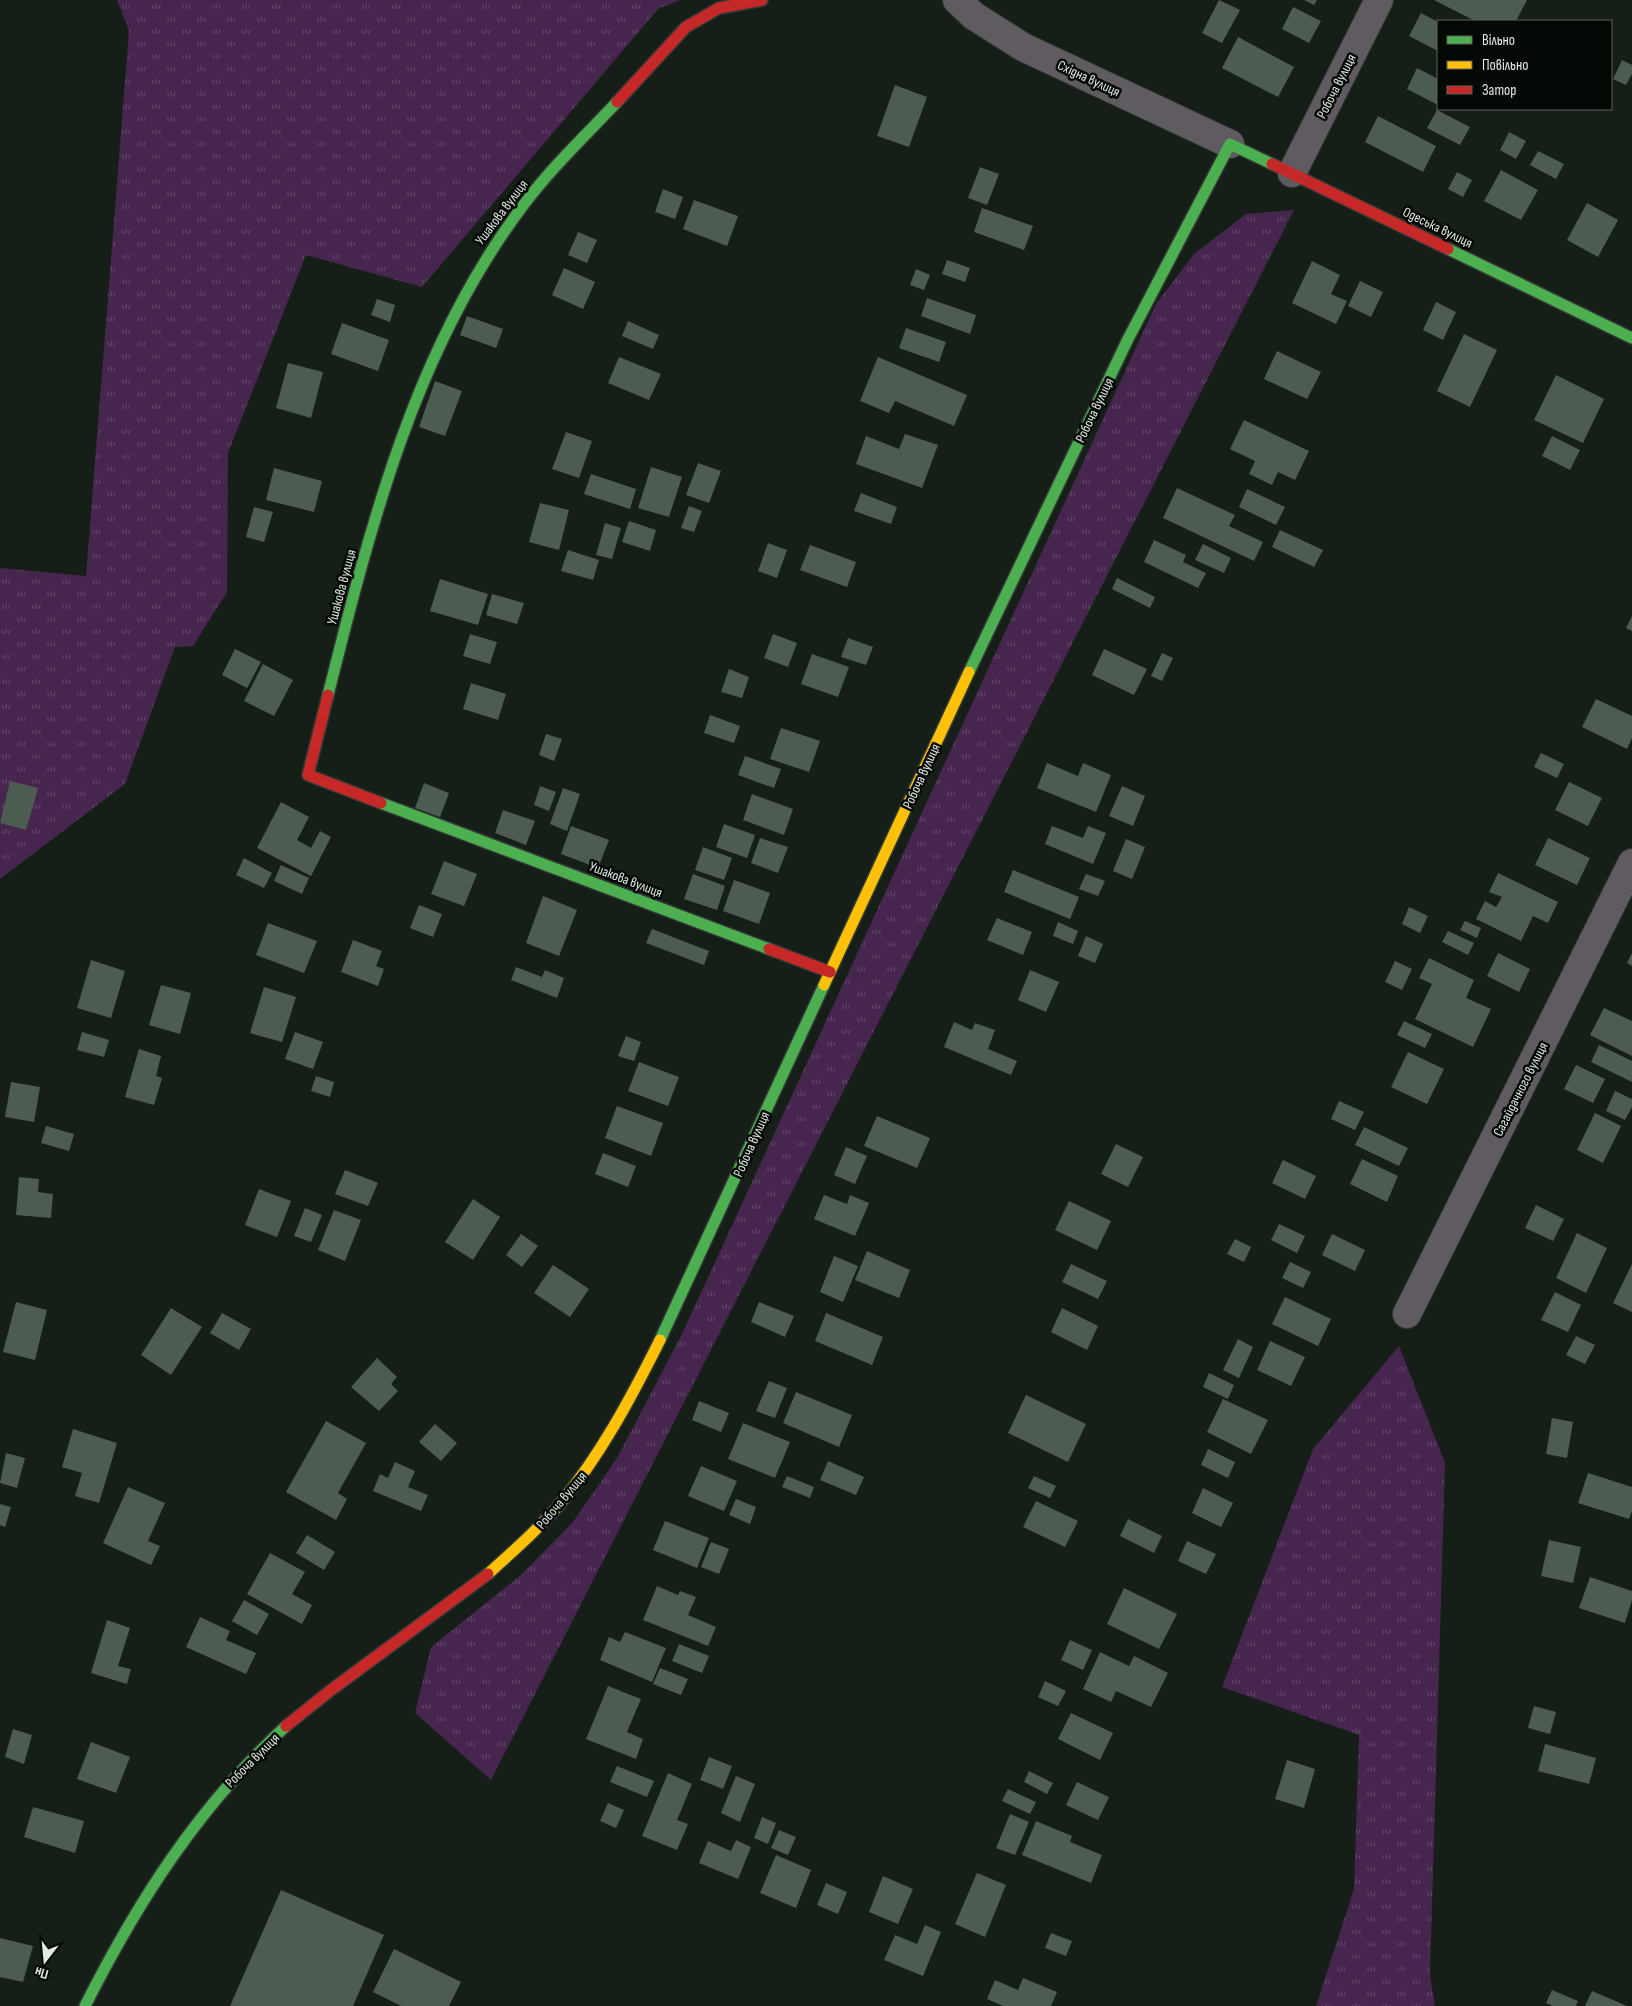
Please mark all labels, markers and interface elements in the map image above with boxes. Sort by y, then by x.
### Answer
legend [1437,20,1612,110]
text: Вільно [1482,31,1515,50]
street label: Робоча вулиця [1313,51,1360,121]
text: Повільно [1482,56,1528,75]
street label: Східна вулиця [1055,57,1123,100]
text: Затор [1482,81,1516,100]
street label: Ушакова вулиця [471,176,531,248]
street label: Одеська вулиця [1400,203,1475,252]
street label: Робоча вулиця [1071,375,1117,445]
street label: Ушакова вулиця [323,548,360,627]
street label: Робоча вулиця [899,741,944,811]
street label: Ушакова вулиця [587,858,665,901]
street label: Сагайдачного вулиця [1489,1039,1551,1139]
street label: Робоча вулиця [729,1109,773,1180]
street label: Робоча вулиця [532,1468,590,1533]
street label: Робоча вулиця [222,1730,283,1791]
north arrow [20,1936,70,1986]
text: Пн [33,1963,50,1983]

